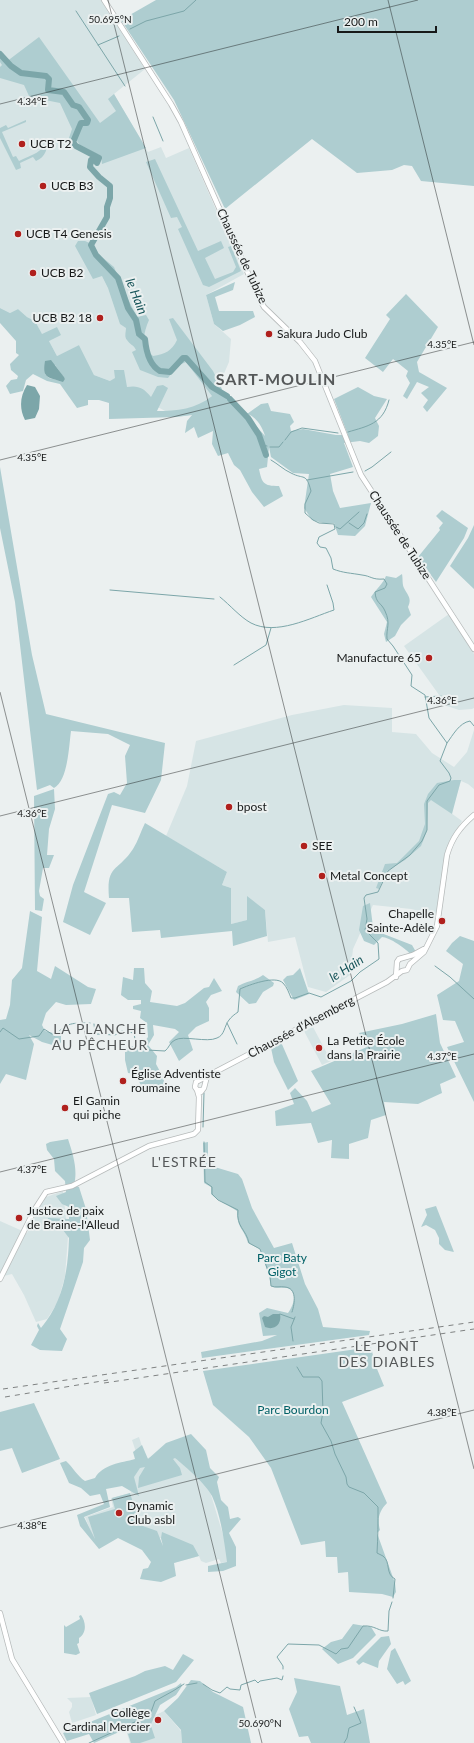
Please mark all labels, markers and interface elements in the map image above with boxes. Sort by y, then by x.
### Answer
scale bar [338,8,436,34]
text: 50.695°N [88,13,132,25]
text: 200 m [344,14,378,29]
text: 4.34°E [17,95,47,107]
place label: UCB T2 [30,136,71,151]
marker: UCB T2 [17,139,27,149]
place label: UCB B3 [51,178,93,193]
marker: UCB B3 [38,181,48,191]
street label: Chaussée de Tubize [214,206,271,306]
place label: UCB T4 Genesis [26,226,112,241]
marker: UCB T4 Genesis [13,229,23,239]
place label: UCB B2 [41,265,83,280]
marker: UCB B2 [28,268,38,278]
water label: le Hain [123,276,152,317]
place label: UCB B2 18 [33,310,92,325]
marker: UCB B2 18 [95,313,105,323]
place label: Sakura Judo Club [277,326,368,341]
marker: Sakura Judo Club [264,329,274,339]
text: 4.35°E [427,338,457,350]
district label: SART-MOULIN [216,369,336,388]
text: 4.35°E [17,451,47,463]
street label: Chaussée de Tubize [366,487,435,582]
place label: Manufacture 65 [336,650,421,665]
marker: Manufacture 65 [424,653,434,663]
text: 4.36°E [427,694,457,706]
place label: bpost [237,799,267,814]
marker: bpost [224,802,234,812]
text: 4.36°E [17,807,47,819]
place label: SEE [312,838,332,853]
marker: SEE [299,841,309,851]
place label: Metal Concept [330,868,408,883]
marker: Metal Concept [317,871,327,881]
place label: Chapelle Sainte-Adèle [367,906,434,935]
marker: Chapelle Sainte-Adèle [437,916,447,926]
water label: le Hain [326,951,366,985]
street label: Chaussée d'Alsemberg [245,992,356,1061]
district label: LA PLANCHE AU PÊCHEUR [52,1020,148,1053]
place label: La Petite École dans la Prairie [327,1033,405,1062]
marker: La Petite École dans la Prairie [314,1043,324,1053]
text: 4.37°E [427,1050,457,1062]
place label: Église Adventiste roumaine [131,1066,221,1095]
marker: Église Adventiste roumaine [118,1076,128,1086]
place label: El Gamin qui piche [73,1093,121,1122]
marker: El Gamin qui piche [60,1103,70,1113]
district label: L'ESTRÉE [151,1153,217,1170]
text: 4.37°E [17,1163,47,1175]
place label: Justice de paix de Braine-l'Alleud [27,1203,119,1232]
marker: Justice de paix de Braine-l'Alleud [14,1213,24,1223]
park label: Parc Baty Gigot [257,1250,308,1279]
district label: LE PONT DES DIABLES [339,1337,435,1370]
park label: Parc Bourdon [257,1402,329,1417]
text: 4.38°E [427,1406,457,1418]
place label: Dynamic Club asbl [127,1498,175,1527]
marker: Dynamic Club asbl [114,1508,124,1518]
text: 4.38°E [17,1519,47,1531]
place label: Collège Cardinal Mercier [63,1705,151,1734]
marker: Collège Cardinal Mercier [153,1715,163,1725]
text: 50.690°N [238,1717,282,1729]

